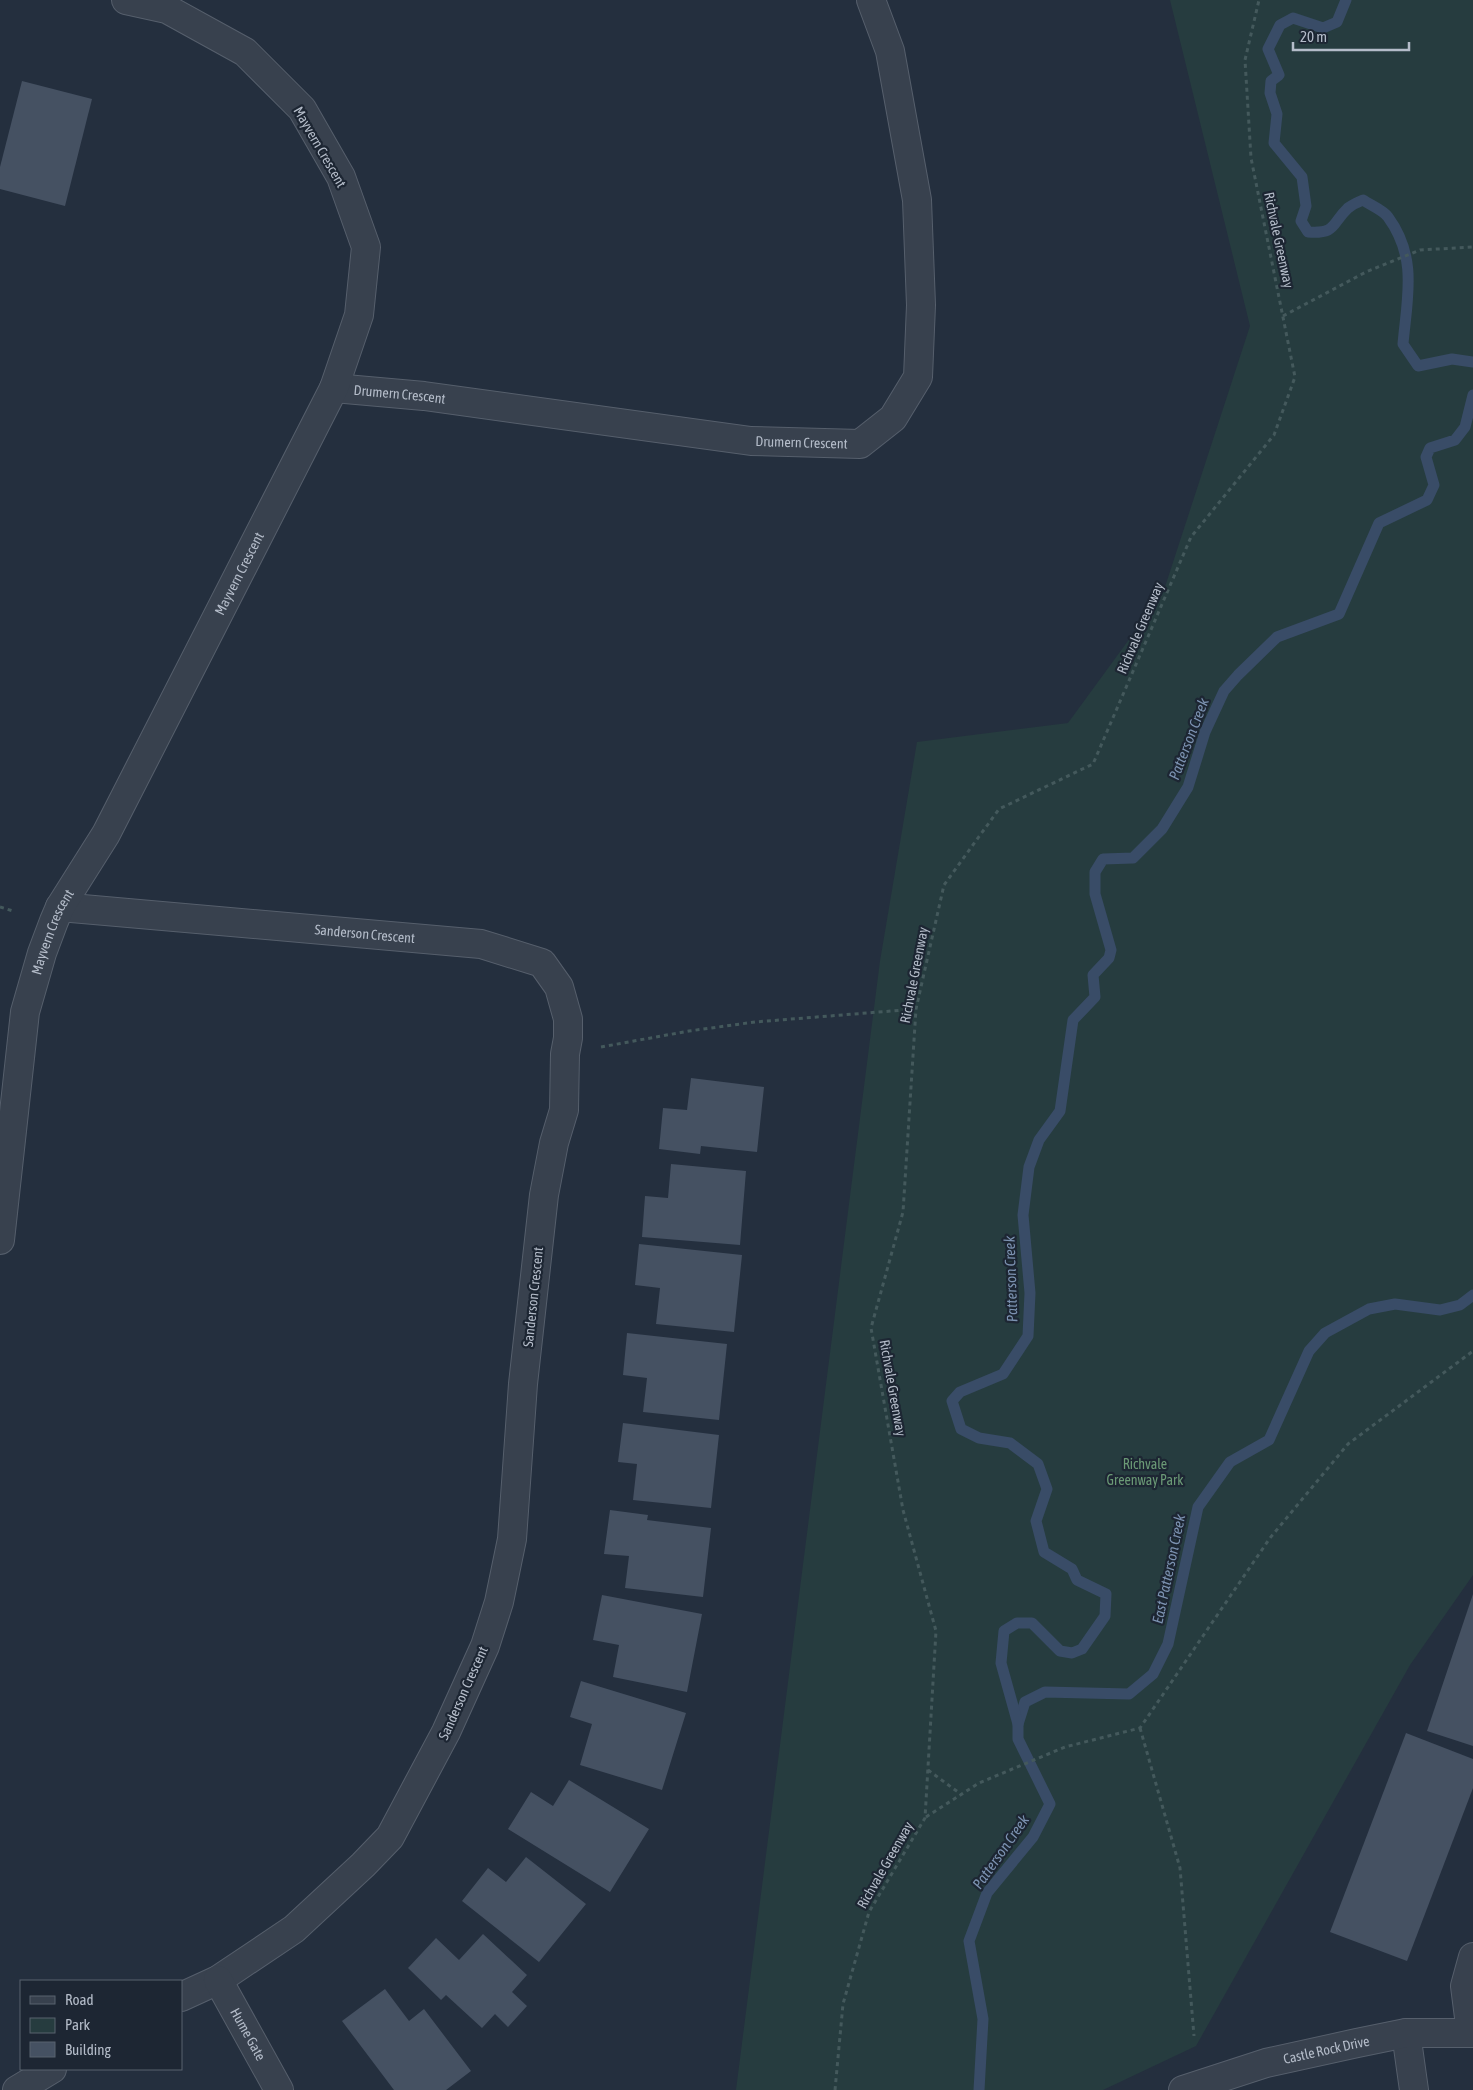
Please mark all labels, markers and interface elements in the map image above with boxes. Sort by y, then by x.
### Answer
scale bar [1293,20,1409,52]
text: 20 m [1300,28,1327,45]
street label: Mayvern Crescent [290,104,350,190]
street label: Richvale Greenway [1261,191,1297,290]
street label: Drumern Crescent [353,382,447,407]
street label: Drumern Crescent [755,433,848,452]
street label: Mayvern Crescent [211,529,267,618]
street label: Richvale Greenway [1114,580,1167,676]
water label: Patterson Creek [1165,695,1212,782]
street label: Mayvern Crescent [28,887,77,976]
street label: Sanderson Crescent [314,921,416,946]
street label: Richvale Greenway [897,925,931,1024]
water label: Patterson Creek [1000,1235,1020,1322]
street label: Sanderson Crescent [520,1246,546,1348]
street label: Richvale Greenway [877,1339,909,1438]
park label: Richvale Greenway Park [1107,1456,1183,1488]
water label: East Patterson Creek [1149,1512,1188,1625]
street label: Sanderson Crescent [435,1644,491,1742]
water label: Patterson Creek [969,1811,1033,1892]
street label: Richvale Greenway [854,1819,916,1911]
legend [20,1980,182,2070]
text: Road [65,1991,94,2008]
street label: Hume Gate [227,2005,269,2063]
text: Park [65,2016,90,2033]
street label: Castle Rock Drive [1282,2033,1371,2067]
text: Building [65,2041,111,2058]

